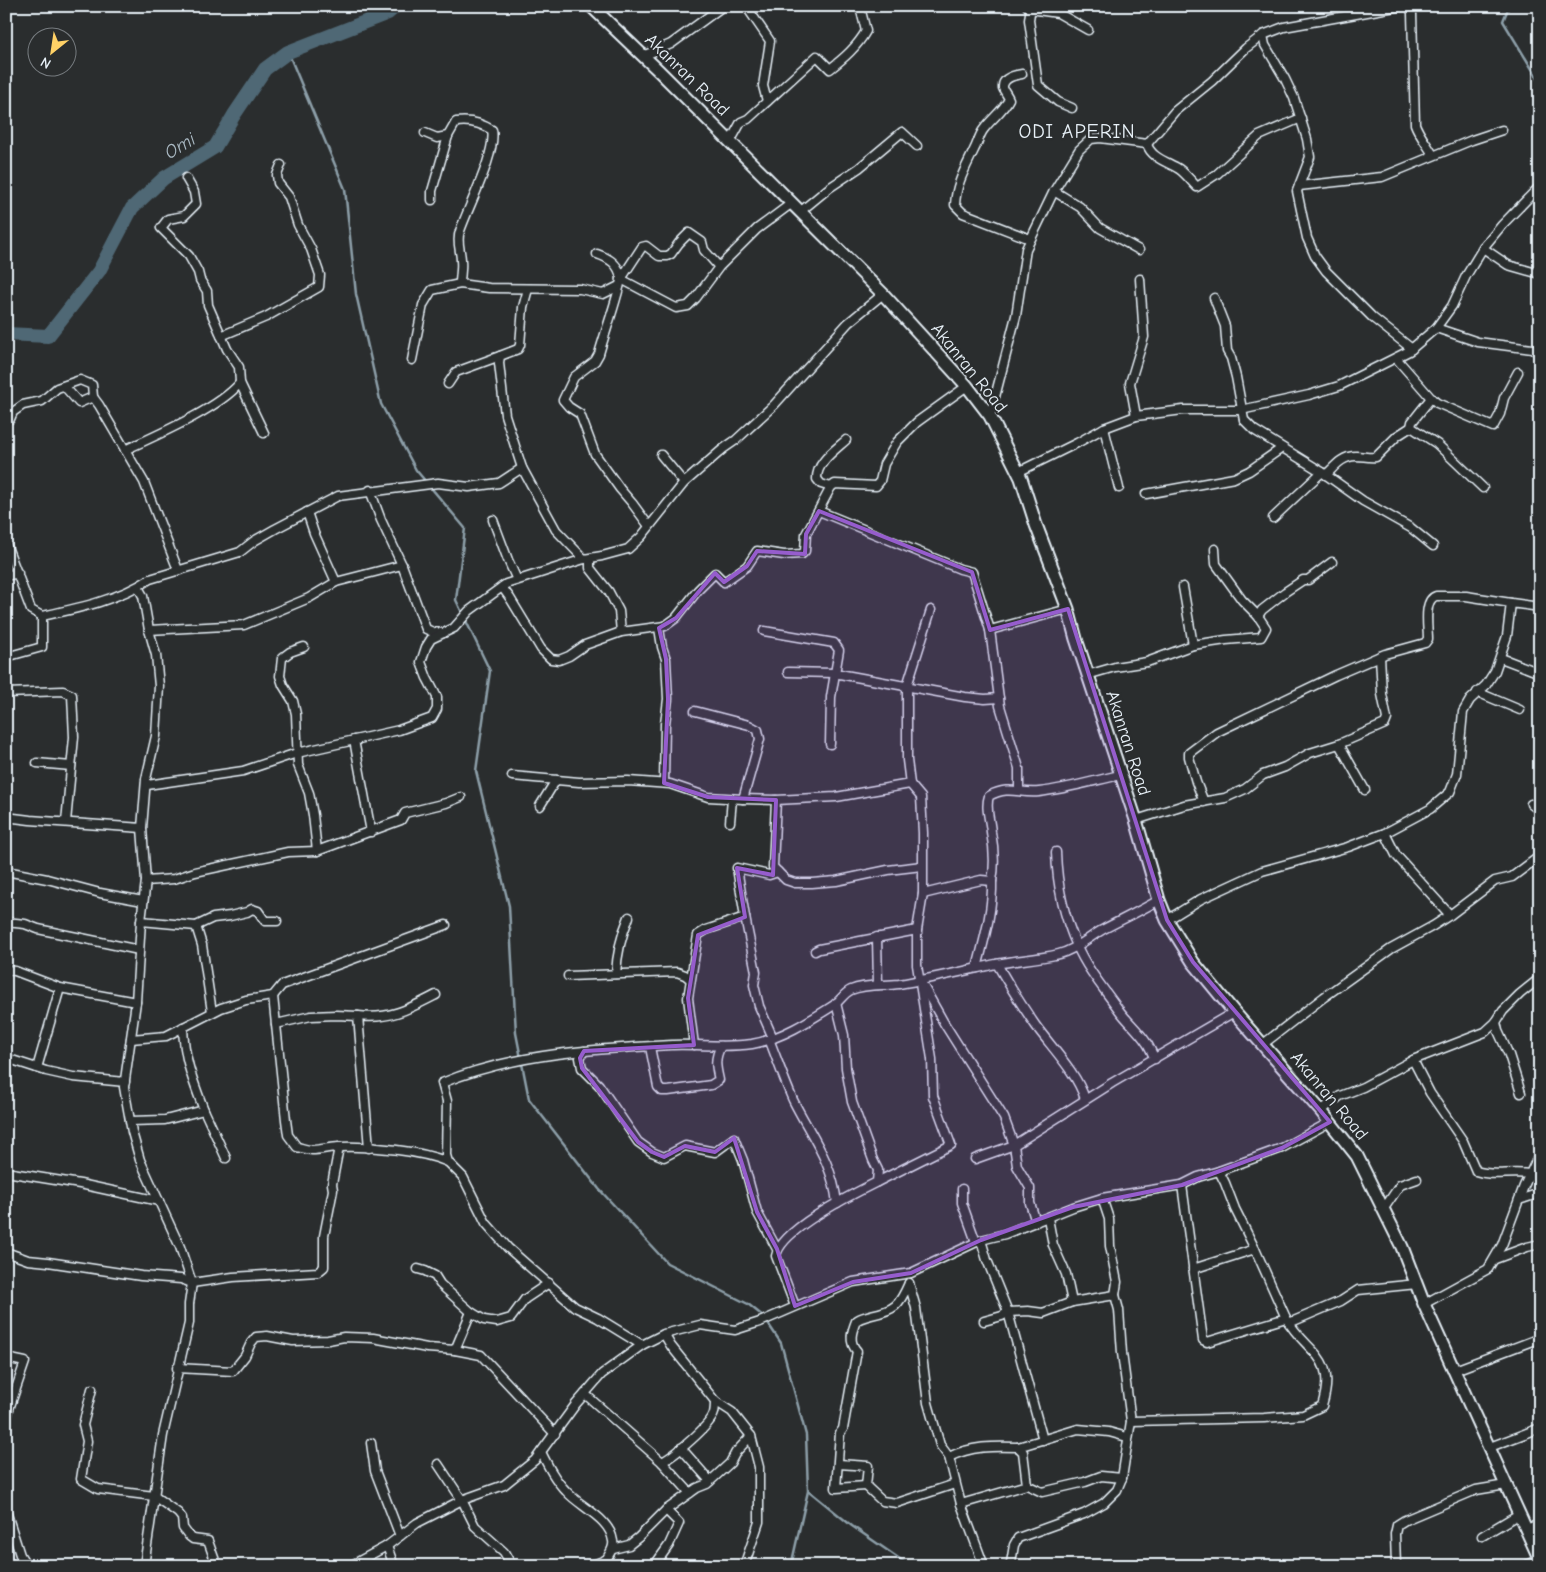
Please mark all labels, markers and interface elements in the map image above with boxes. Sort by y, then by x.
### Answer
north arrow [28,28,78,78]
street label: Akanran Road [641,30,733,120]
text: N [38,53,54,72]
district label: ODI APERIN [1018,120,1136,143]
water label: Omi [161,128,200,164]
street label: Akanran Road [927,319,1011,417]
street label: Akanran Road [1101,688,1155,798]
street label: Akanran Road [1286,1048,1372,1144]

